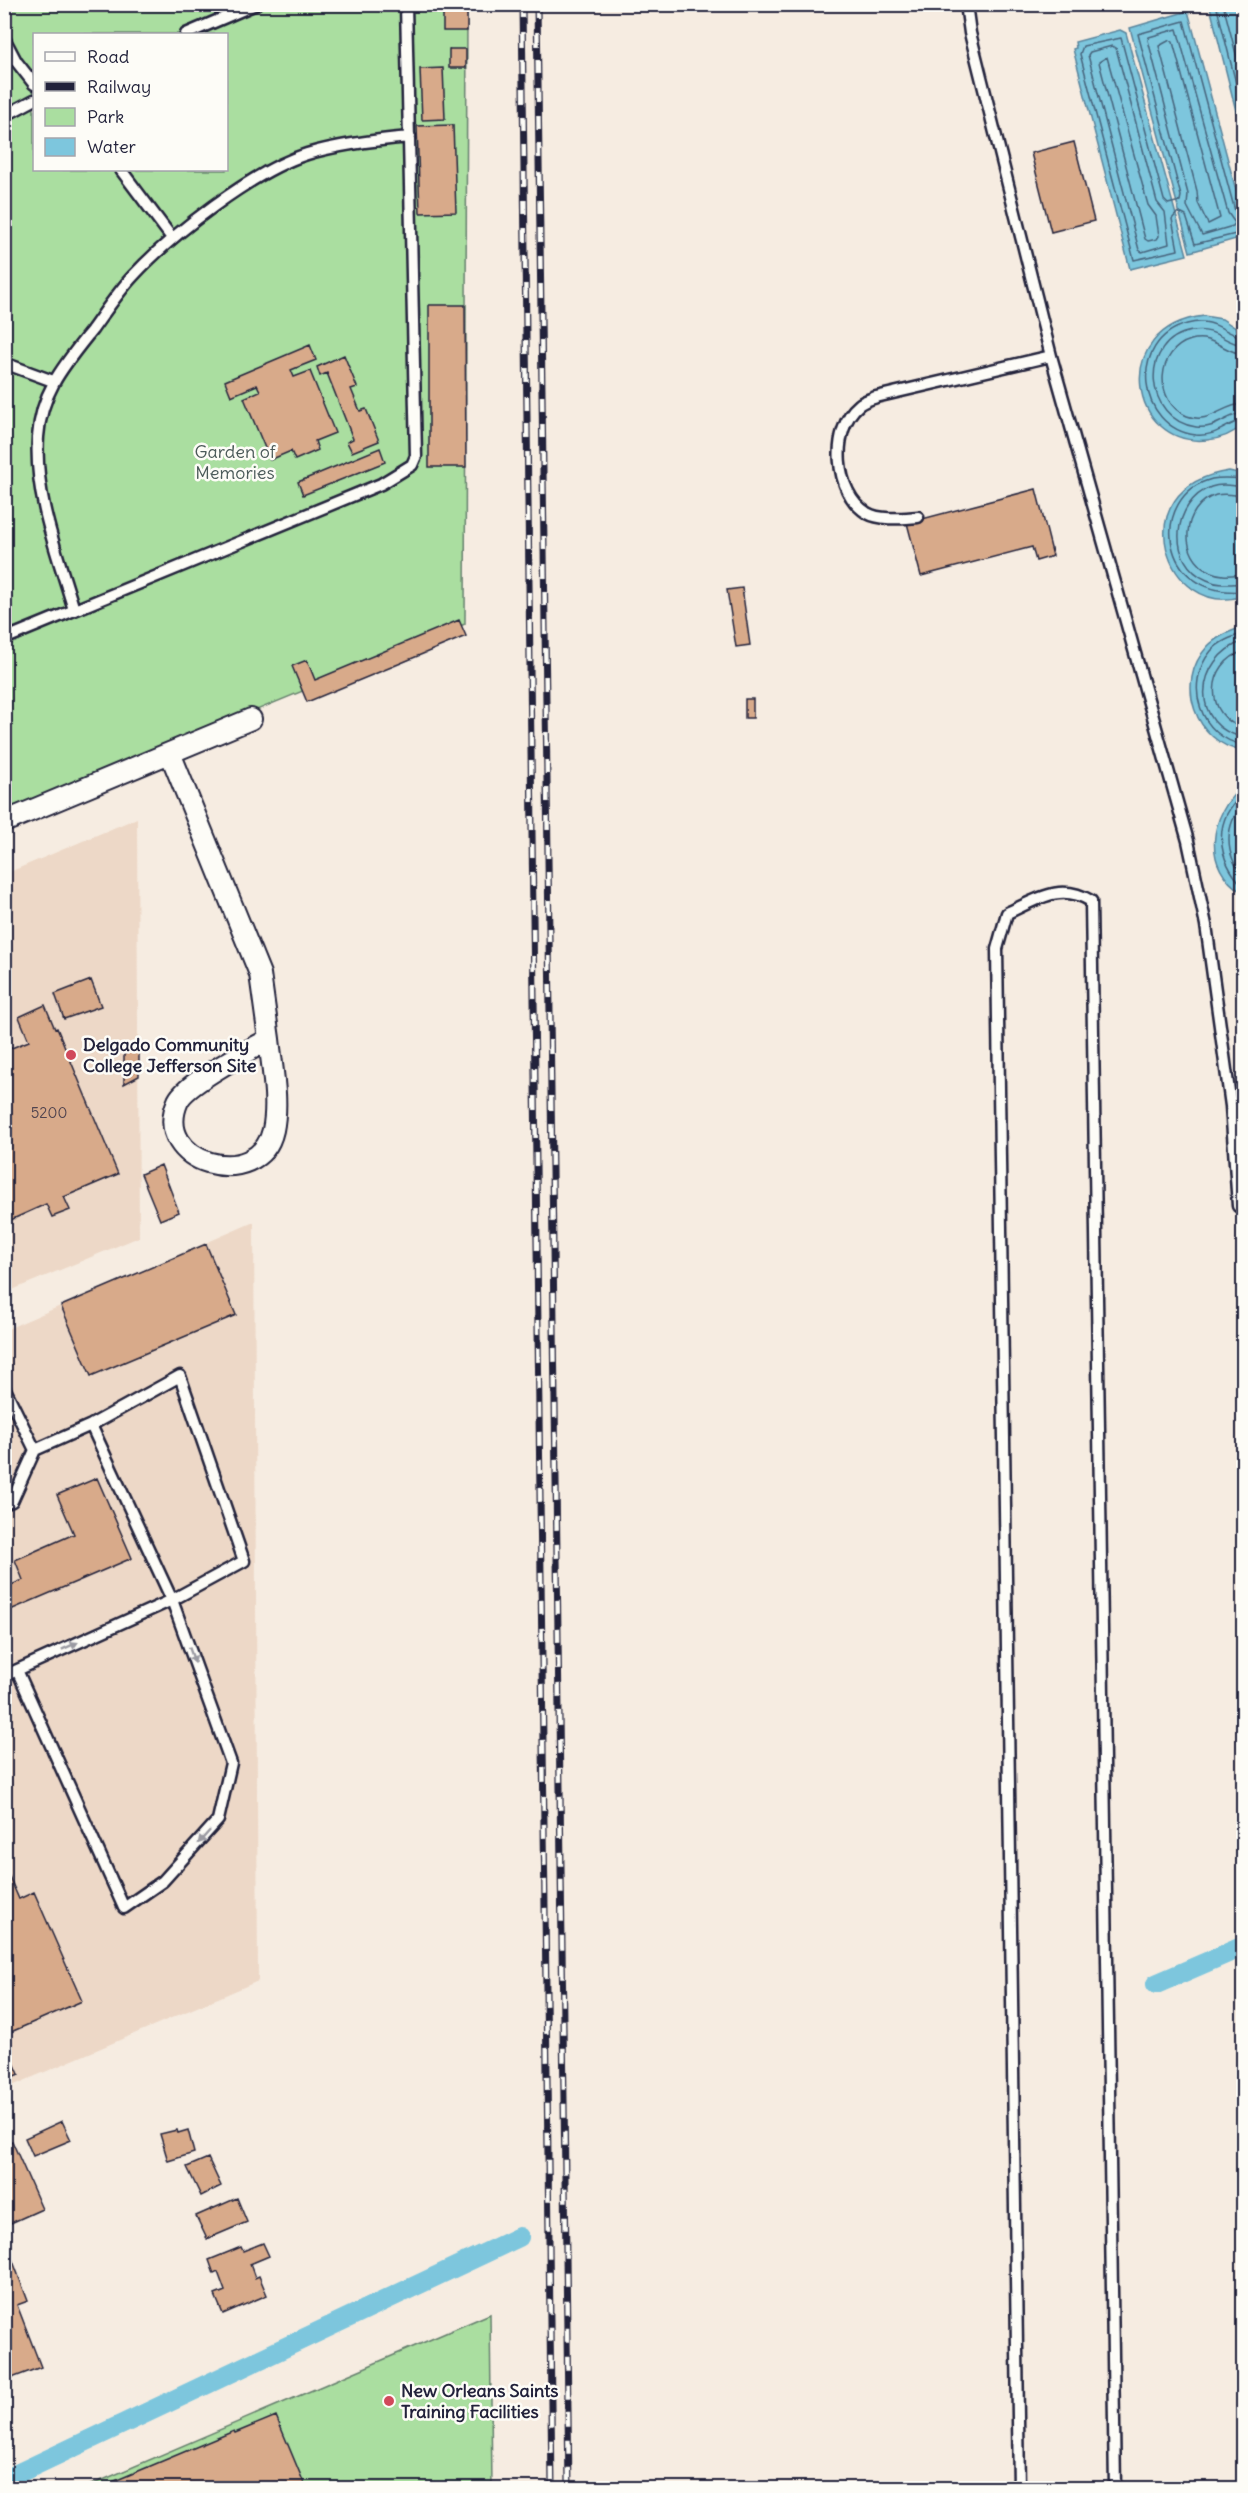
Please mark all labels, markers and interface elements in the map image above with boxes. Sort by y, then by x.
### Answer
legend [33,33,228,171]
text: Road [87,45,130,68]
text: Railway [87,75,151,98]
text: Park [87,105,124,128]
text: Water [87,135,137,158]
park label: Garden of Memories [194,440,277,484]
place label: Delgado Community College Jefferson Site [83,1033,257,1077]
marker: Delgado Community College Jefferson Site [64,1048,78,1062]
house number: 5200 [31,1103,67,1122]
one-way arrow [62,1641,80,1651]
one-way arrow [188,1646,197,1664]
one-way arrow [197,1829,211,1843]
place label: New Orleans Saints Training Facilities [401,2379,558,2423]
marker: New Orleans Saints Training Facilities [382,2394,396,2408]

